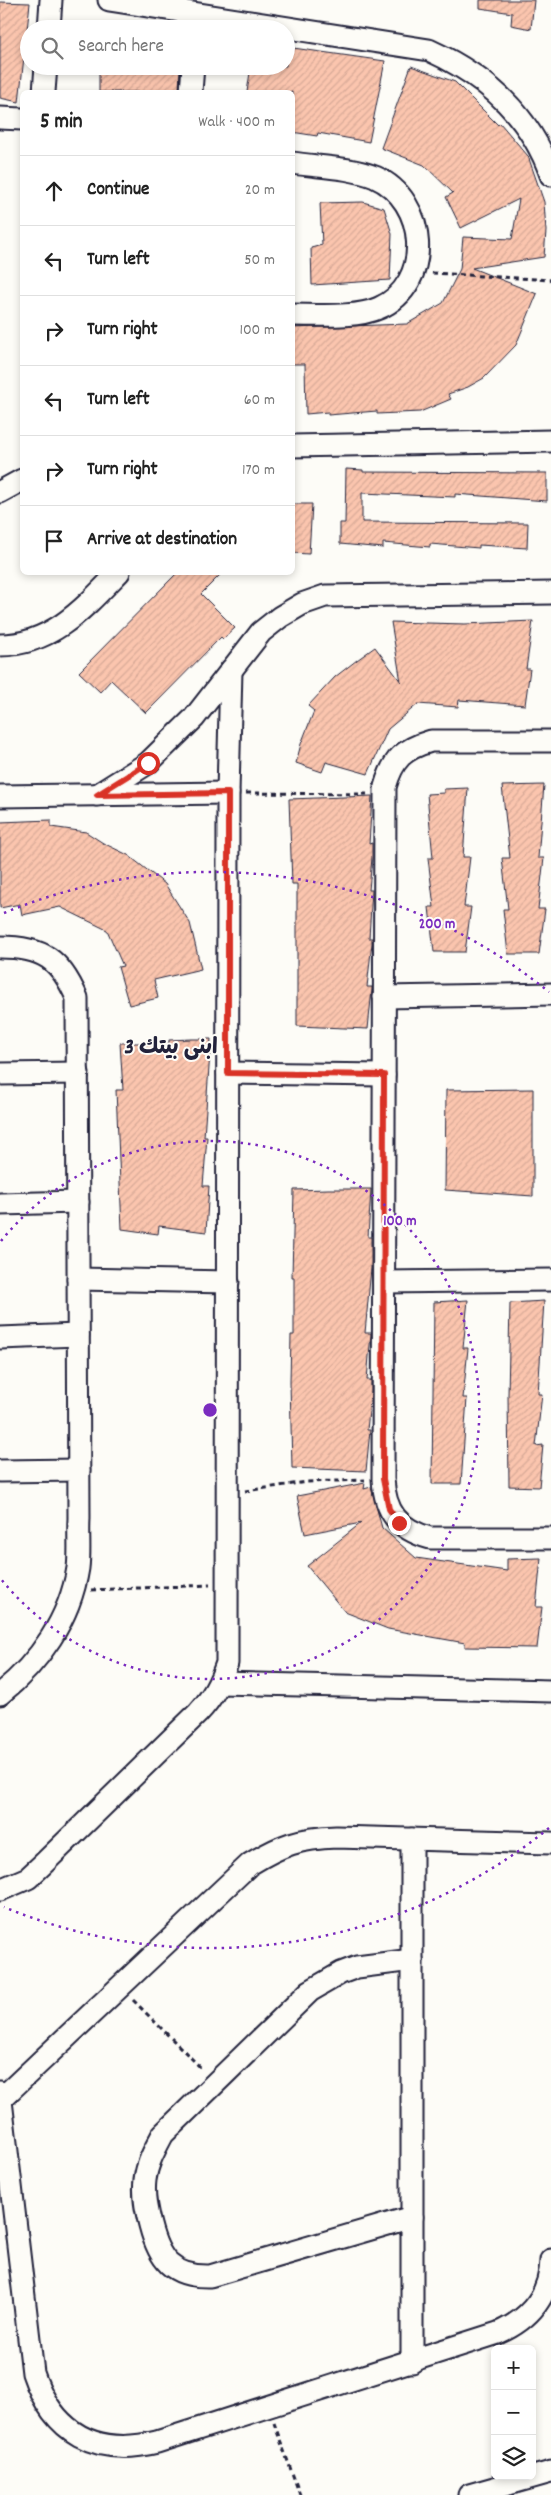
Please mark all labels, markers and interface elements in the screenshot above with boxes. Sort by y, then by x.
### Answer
search box [20,20,295,75]
icon: search [38,34,66,62]
text: Search here [78,34,164,61]
text: 5 min [40,108,83,138]
text: Walk · 400 m [198,111,275,134]
icon: ahead [40,177,68,205]
text: Continue [87,177,149,204]
text: 20 m [245,179,275,202]
icon: left [40,247,68,275]
text: Turn left [87,247,150,274]
text: 50 m [244,249,275,272]
icon: right [40,317,68,345]
text: Turn right [87,317,158,344]
text: 100 m [239,319,275,342]
icon: left [40,387,68,415]
text: Turn left [87,387,150,414]
text: 60 m [244,389,275,412]
icon: right [40,457,68,485]
text: Turn right [87,457,158,484]
text: 170 m [242,459,275,482]
icon: arrive [40,527,68,555]
text: Arrive at destination [87,527,237,554]
route start [137,752,160,775]
text: 200 m [419,914,455,936]
district label: ابنى بيتك 3 [124,1033,218,1064]
text: 100 m [383,1211,417,1233]
centre of rings [201,1401,219,1419]
route end [388,1512,411,1535]
map controls [491,2345,536,2480]
button: + [491,2345,536,2390]
button: − [491,2390,536,2435]
button: layers [491,2435,536,2480]

